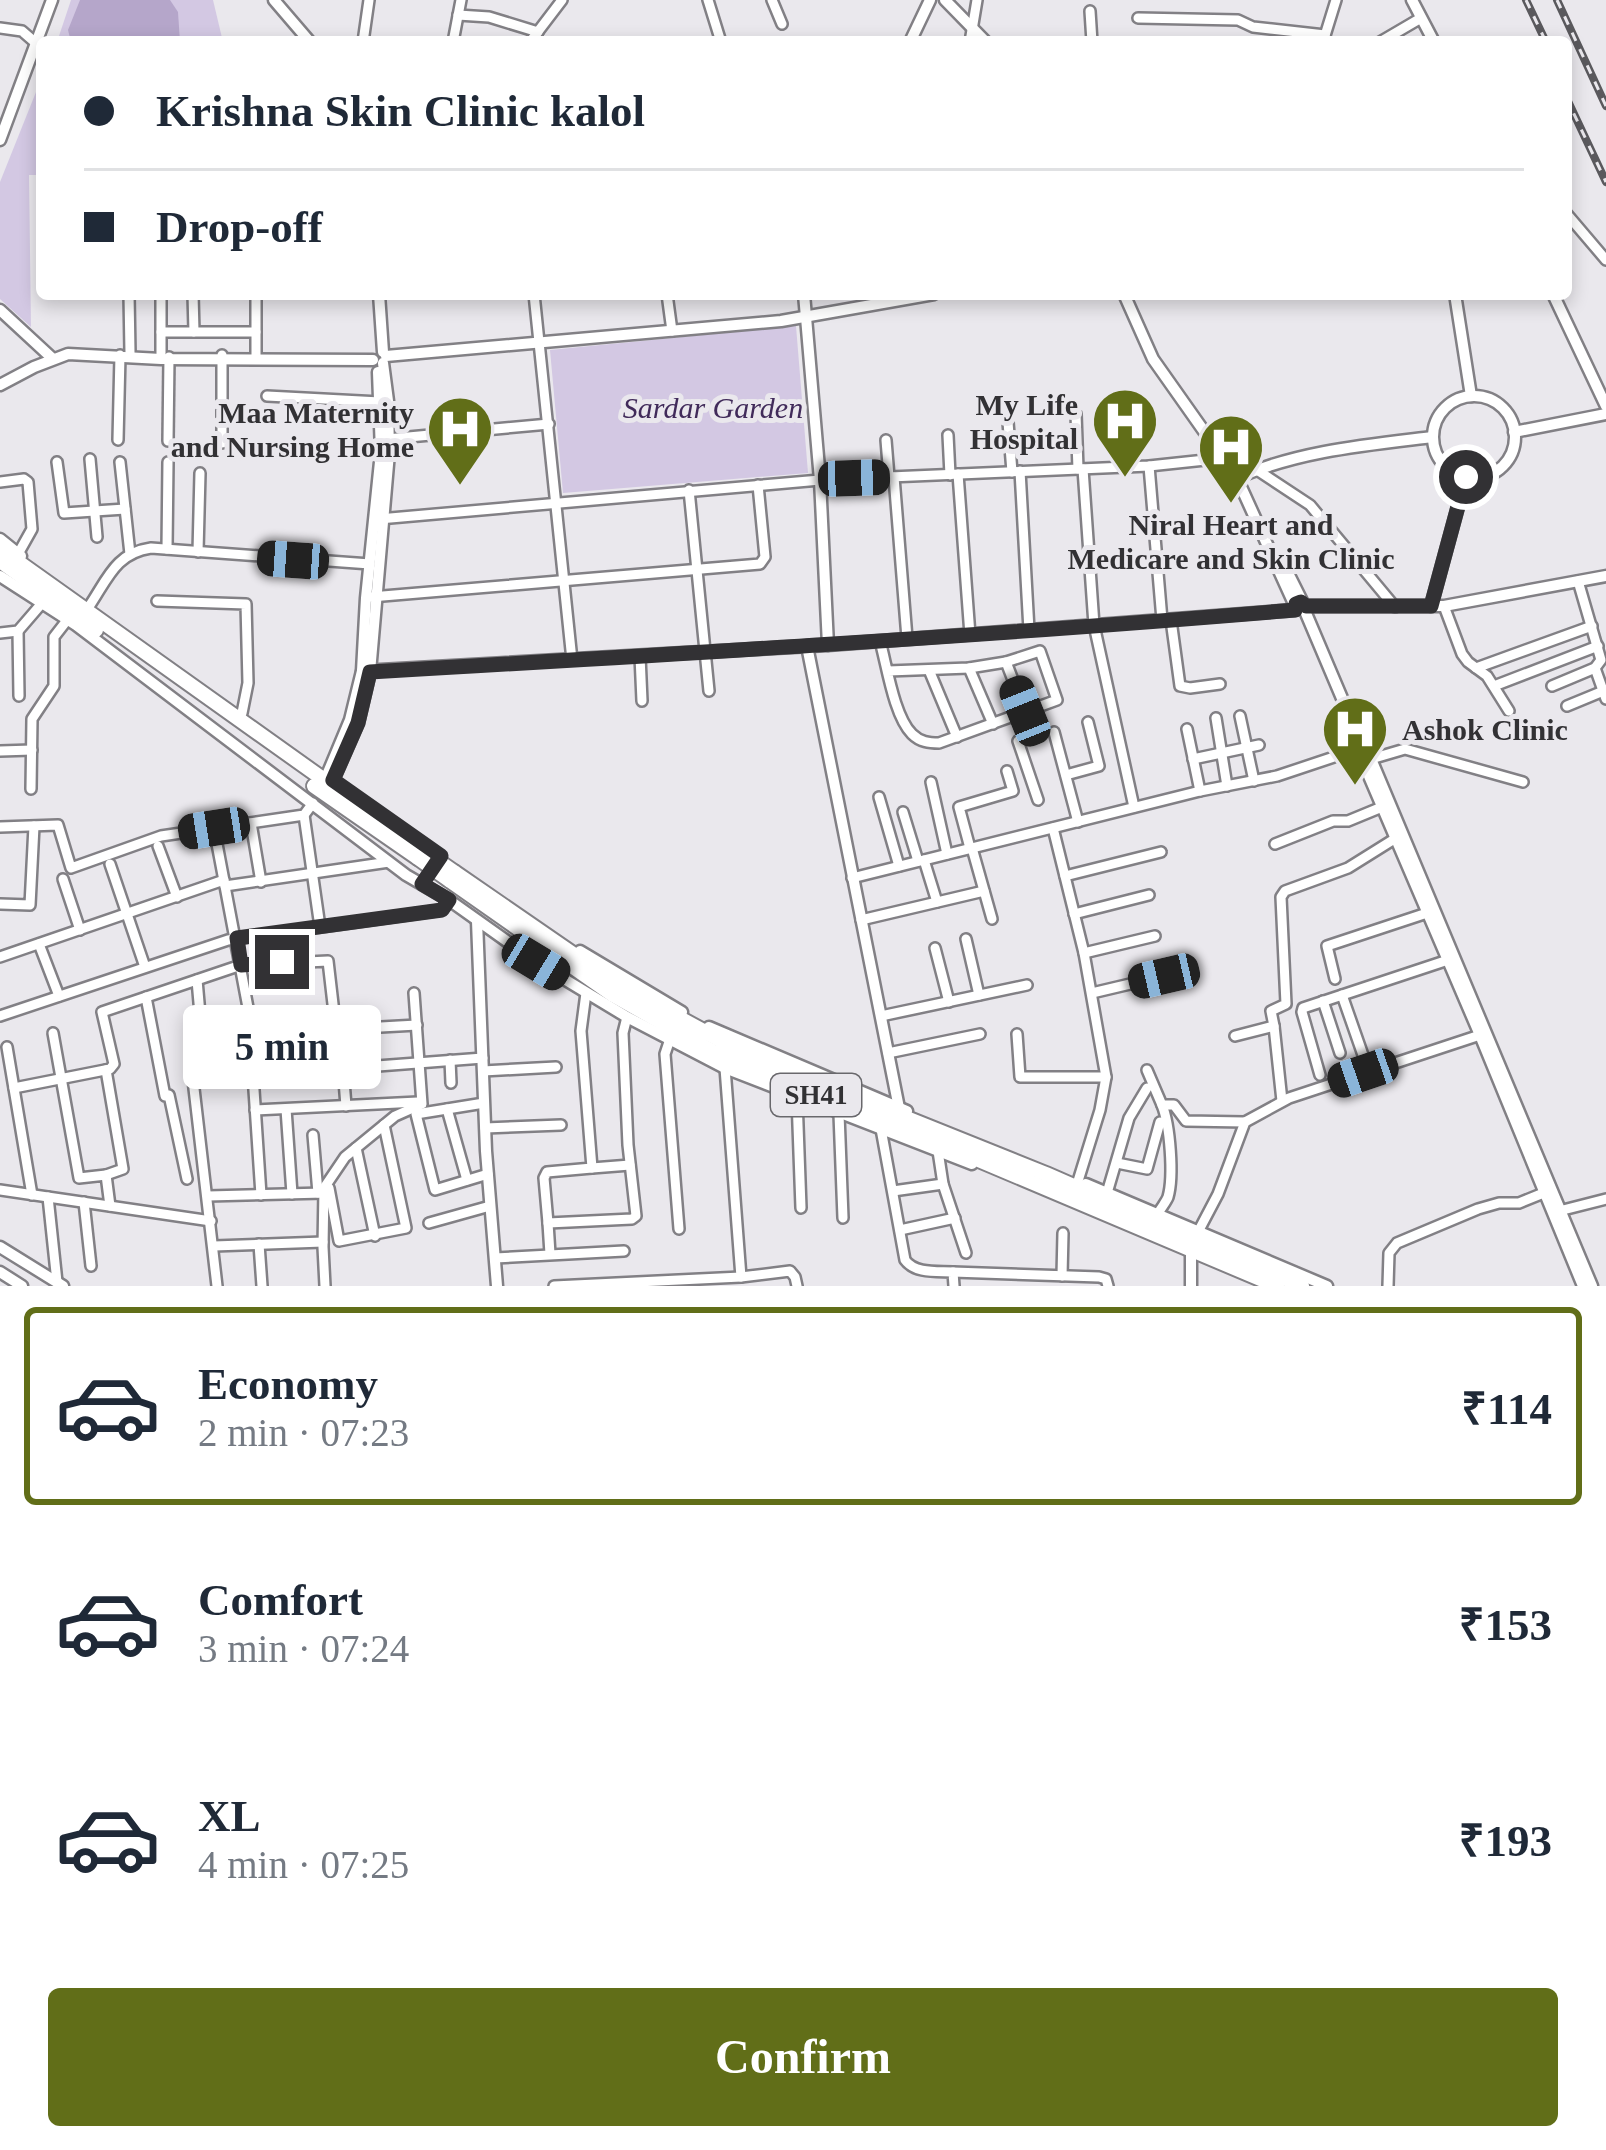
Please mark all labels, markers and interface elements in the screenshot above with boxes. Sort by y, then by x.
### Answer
text: Krishna Skin Clinic kalol [156,86,645,136]
text: Drop-off [156,202,323,252]
hospital icon: My Life Hospital [1090,386,1160,480]
place label: My Life Hospital [970,388,1078,455]
park label: Sardar Garden [623,391,803,424]
hospital icon: Maa Maternity and Nursing Home [425,394,495,488]
place label: Maa Maternity and Nursing Home [171,396,414,463]
hospital icon: Niral Heart and Medicare and Skin Clinic [1196,412,1266,506]
route start [1439,450,1493,504]
car [817,459,891,497]
place label: Niral Heart and Medicare and Skin Clinic [1068,508,1394,575]
car [256,540,330,580]
car [995,671,1055,751]
hospital icon: Ashok Clinic [1320,694,1390,788]
place label: Ashok Clinic [1402,713,1568,746]
car [176,805,252,851]
car [496,928,576,996]
route end [255,935,309,989]
car [1125,950,1203,1002]
callout: 5 min [183,1004,381,1088]
text: 5 min [235,1025,329,1068]
car [1323,1044,1403,1102]
road number: SH41 [771,1074,861,1116]
icon: car [54,1352,162,1460]
text: Economy [198,1359,378,1409]
text: ₹114 [1461,1384,1552,1434]
text: 2 min · 07:23 [198,1411,409,1454]
icon: car [54,1568,162,1676]
text: Comfort [198,1575,363,1625]
text: ₹153 [1459,1600,1552,1650]
text: 3 min · 07:24 [198,1627,409,1670]
icon: car [54,1784,162,1892]
text: XL [198,1791,261,1841]
text: ₹193 [1459,1816,1552,1866]
text: 4 min · 07:25 [198,1843,409,1886]
button: Confirm [48,1988,1558,2126]

